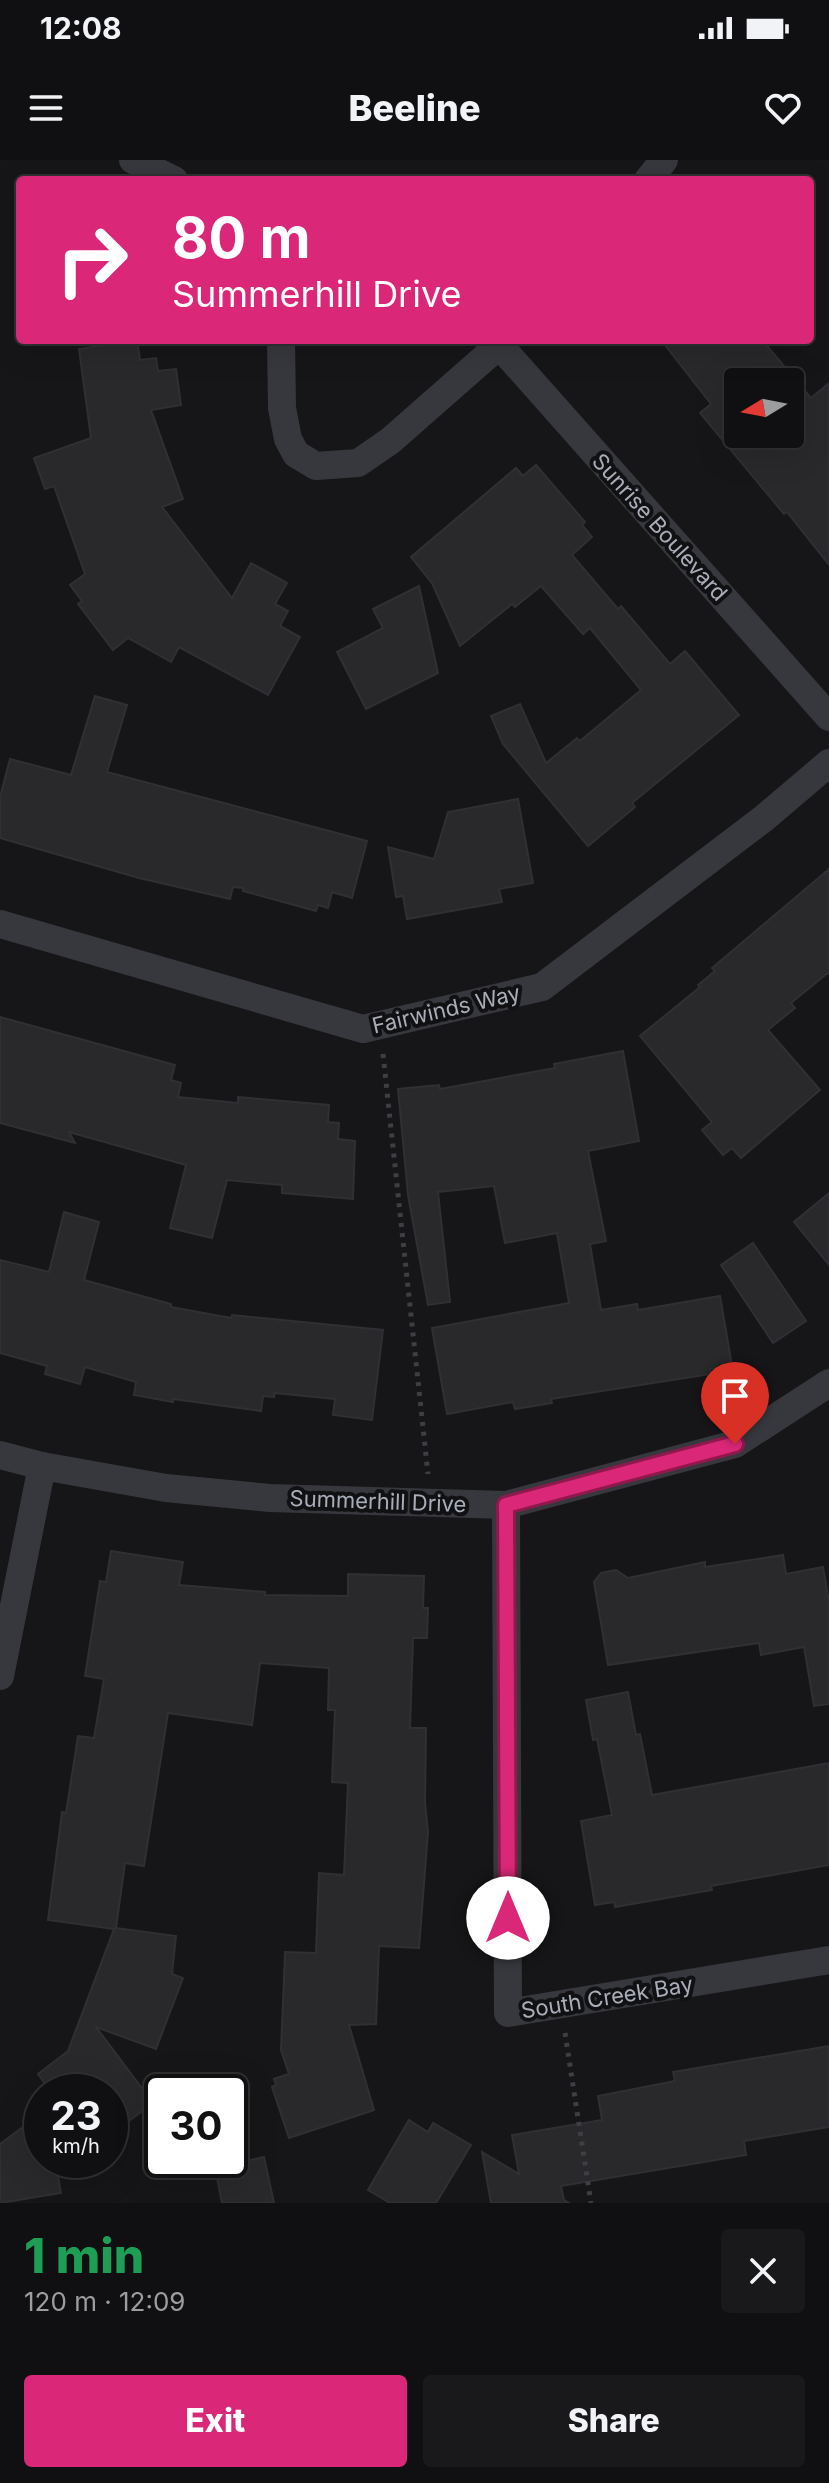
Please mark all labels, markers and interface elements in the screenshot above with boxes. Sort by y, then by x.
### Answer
text: 12:08 [40,10,122,46]
icon: menu [24,86,68,130]
text: Beeline [348,86,481,130]
icon: heart [761,86,805,130]
text: 80 m [172,204,311,272]
icon: right [40,208,144,312]
text: Summerhill Drive [172,272,461,316]
north arrow [724,368,804,448]
map controls [724,368,804,448]
street label: Sunrise Boulevard [587,448,733,606]
street label: Fairwinds Way [369,979,523,1039]
pin [701,1362,769,1444]
icon: arrive [713,1374,757,1418]
street label: Summerhill Drive [289,1485,467,1517]
position arrow [466,1876,550,1960]
street label: South Creek Bay [519,1971,695,2023]
speed limit sign: 30 [144,2074,248,2178]
text: 23 [50,2091,102,2140]
text: km/h [52,2134,100,2158]
text: 1 min [24,2226,144,2285]
button: close [721,2229,805,2313]
text: 120 m · 12:09 [24,2286,185,2317]
button: Exit [24,2375,407,2467]
button: Share [423,2375,805,2467]

